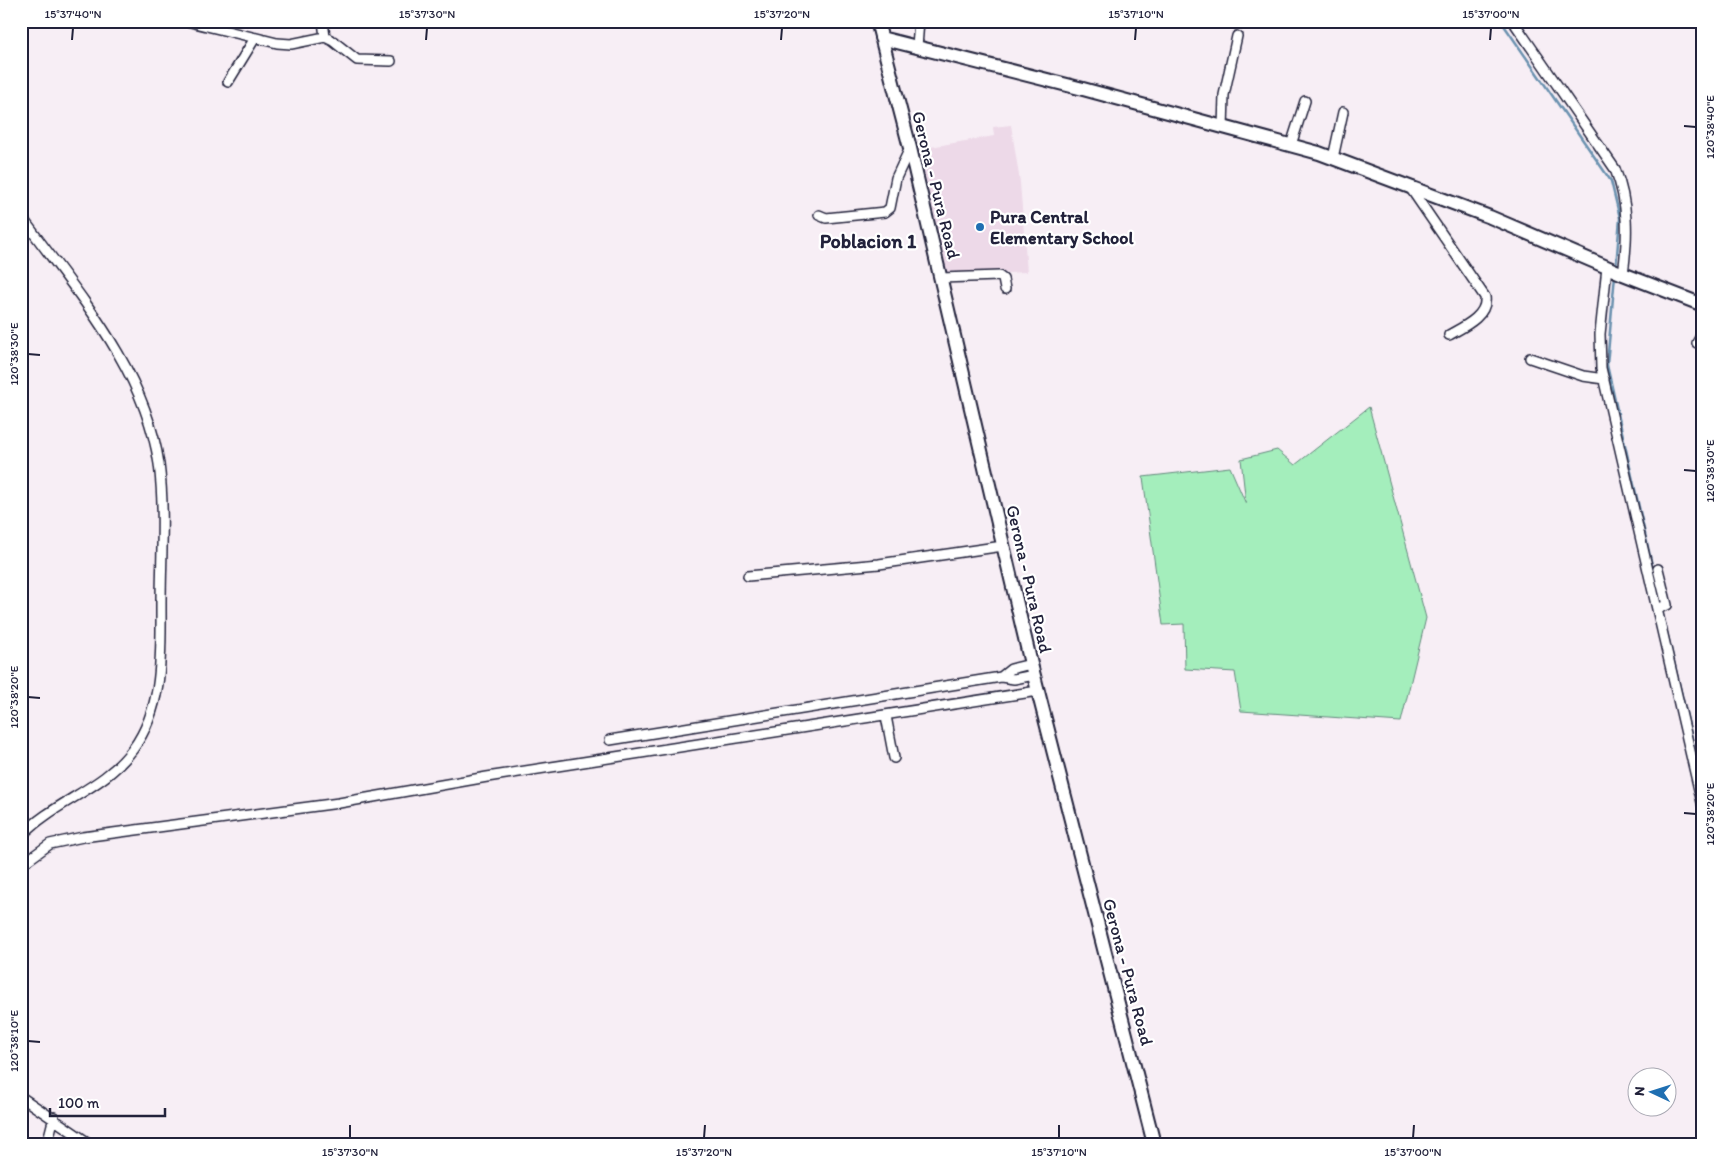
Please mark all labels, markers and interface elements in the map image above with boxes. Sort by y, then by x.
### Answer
text: 15°37'40"N [44,7,102,21]
text: 15°37'30"N [399,7,455,21]
text: 15°37'20"N [754,7,810,21]
text: 15°37'10"N [1108,7,1164,21]
text: 15°37'00"N [1462,7,1520,21]
text: 120°38'40"E [1703,95,1717,159]
street label: Gerona - Pura Road [907,109,965,261]
place label: Pura Central Elementary School [990,206,1134,249]
marker: Pura Central Elementary School [974,221,986,233]
district label: Poblacion 1 [820,229,917,253]
text: 120°38'30"E [7,322,21,386]
text: 120°38'30"E [1703,439,1717,503]
street label: Gerona - Pura Road [1001,503,1057,655]
text: 120°38'20"E [7,665,21,728]
text: 120°38'20"E [1703,782,1717,845]
street label: Gerona - Pura Road [1098,896,1158,1048]
text: 120°38'10"E [7,1010,21,1072]
north arrow [1626,1068,1676,1118]
scale bar [50,1085,165,1117]
text: N [1631,1086,1648,1096]
text: 100 m [58,1094,100,1112]
text: 15°37'30"N [322,1145,378,1159]
text: 15°37'20"N [676,1145,732,1159]
text: 15°37'10"N [1031,1145,1087,1159]
text: 15°37'00"N [1384,1145,1442,1159]

